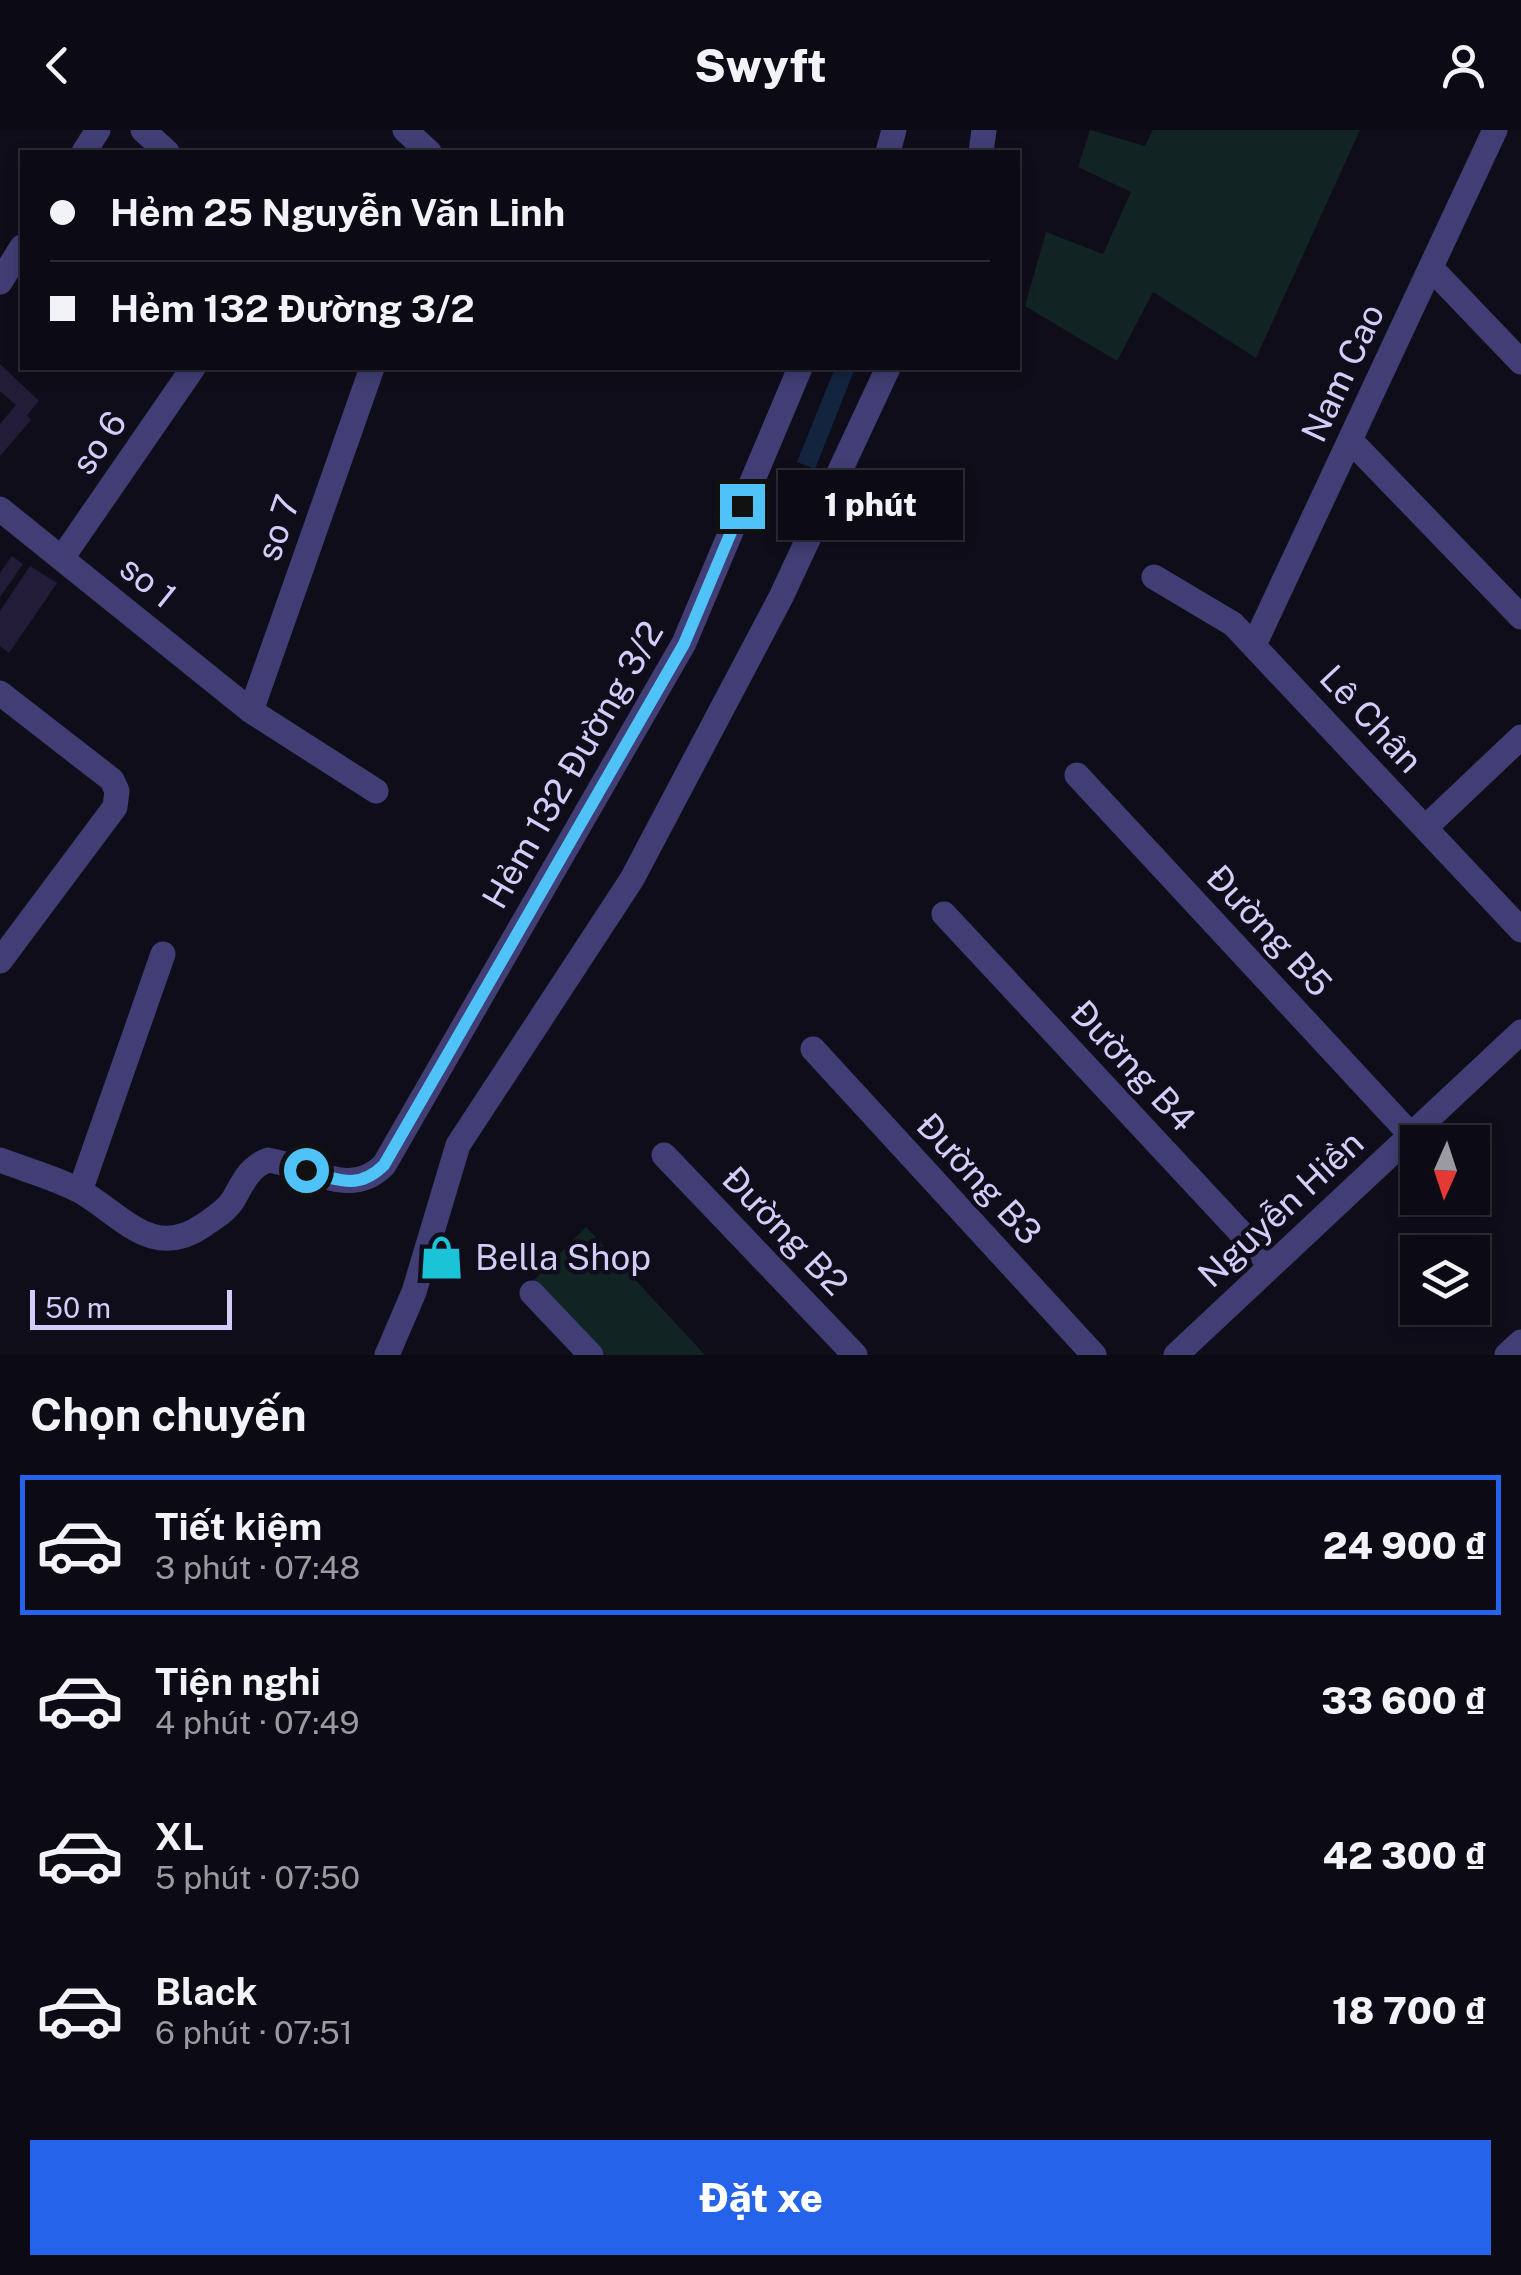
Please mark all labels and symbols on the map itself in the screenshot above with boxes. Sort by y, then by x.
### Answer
street label: Nam Cao [1293,297,1392,448]
street label: so 6 [62,403,135,482]
callout: 1 phút [777,471,962,541]
route end [720,484,765,529]
street label: so 7 [247,490,308,566]
street label: so 1 [112,547,185,616]
street label: Hẻm 132 Đường 3/2 [474,614,671,915]
street label: Lê Chân [1312,657,1431,781]
street label: Đường B5 [1198,857,1340,1005]
street label: Đường B4 [1063,992,1204,1140]
street label: Đường B3 [908,1105,1050,1253]
street label: Nguyễn Hiền [1190,1122,1371,1295]
north arrow [1400,1125,1490,1215]
route start [284,1148,329,1193]
street label: Đường B2 [714,1158,857,1303]
shop icon: Bella Shop [418,1234,466,1282]
place label: Bella Shop [475,1237,651,1278]
scale bar [30,1285,232,1330]

